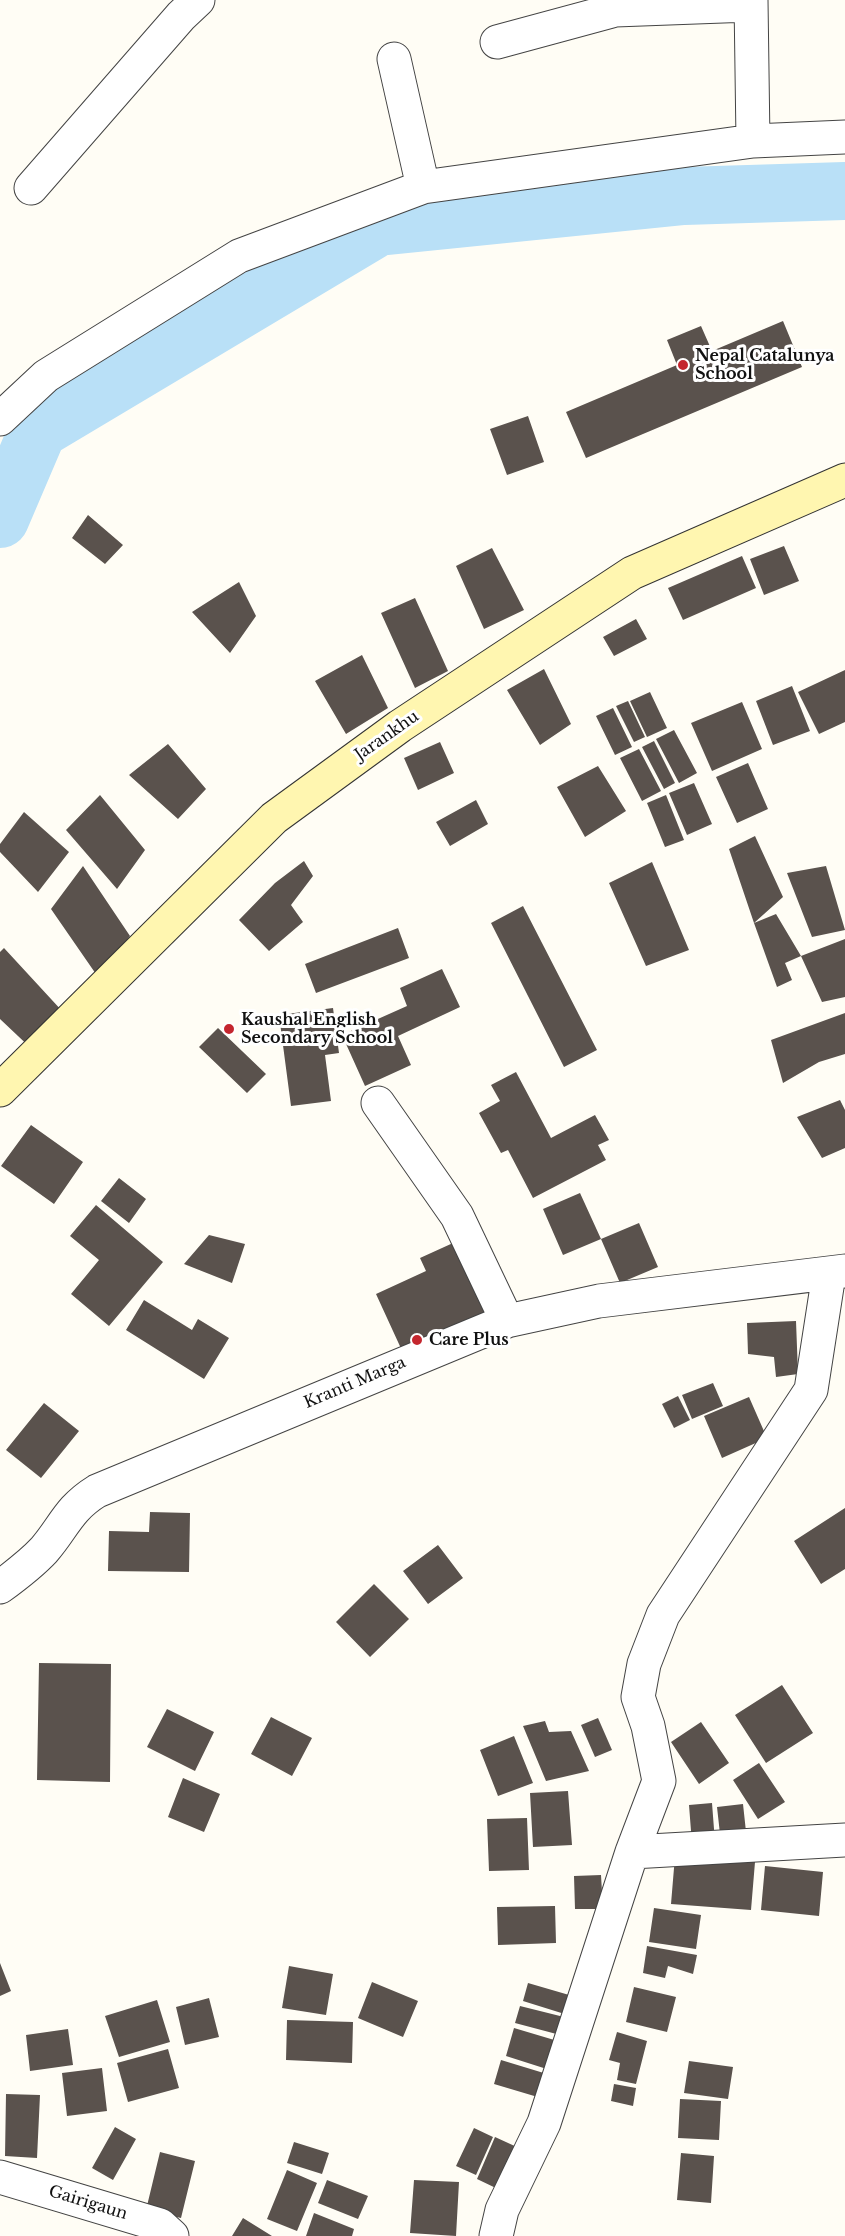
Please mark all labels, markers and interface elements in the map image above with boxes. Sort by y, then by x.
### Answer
place label: Nepal Catalunya School [695,346,834,384]
marker: Nepal Catalunya School [676,358,690,372]
street label: Jarankhu [351,707,423,765]
place label: Kaushal English Secondary School [241,1010,393,1048]
marker: Kaushal English Secondary School [222,1022,236,1036]
place label: Care Plus [429,1330,509,1350]
marker: Care Plus [410,1333,424,1347]
street label: Kranti Marga [301,1353,409,1413]
street label: Gairigaun [46,2182,130,2224]

